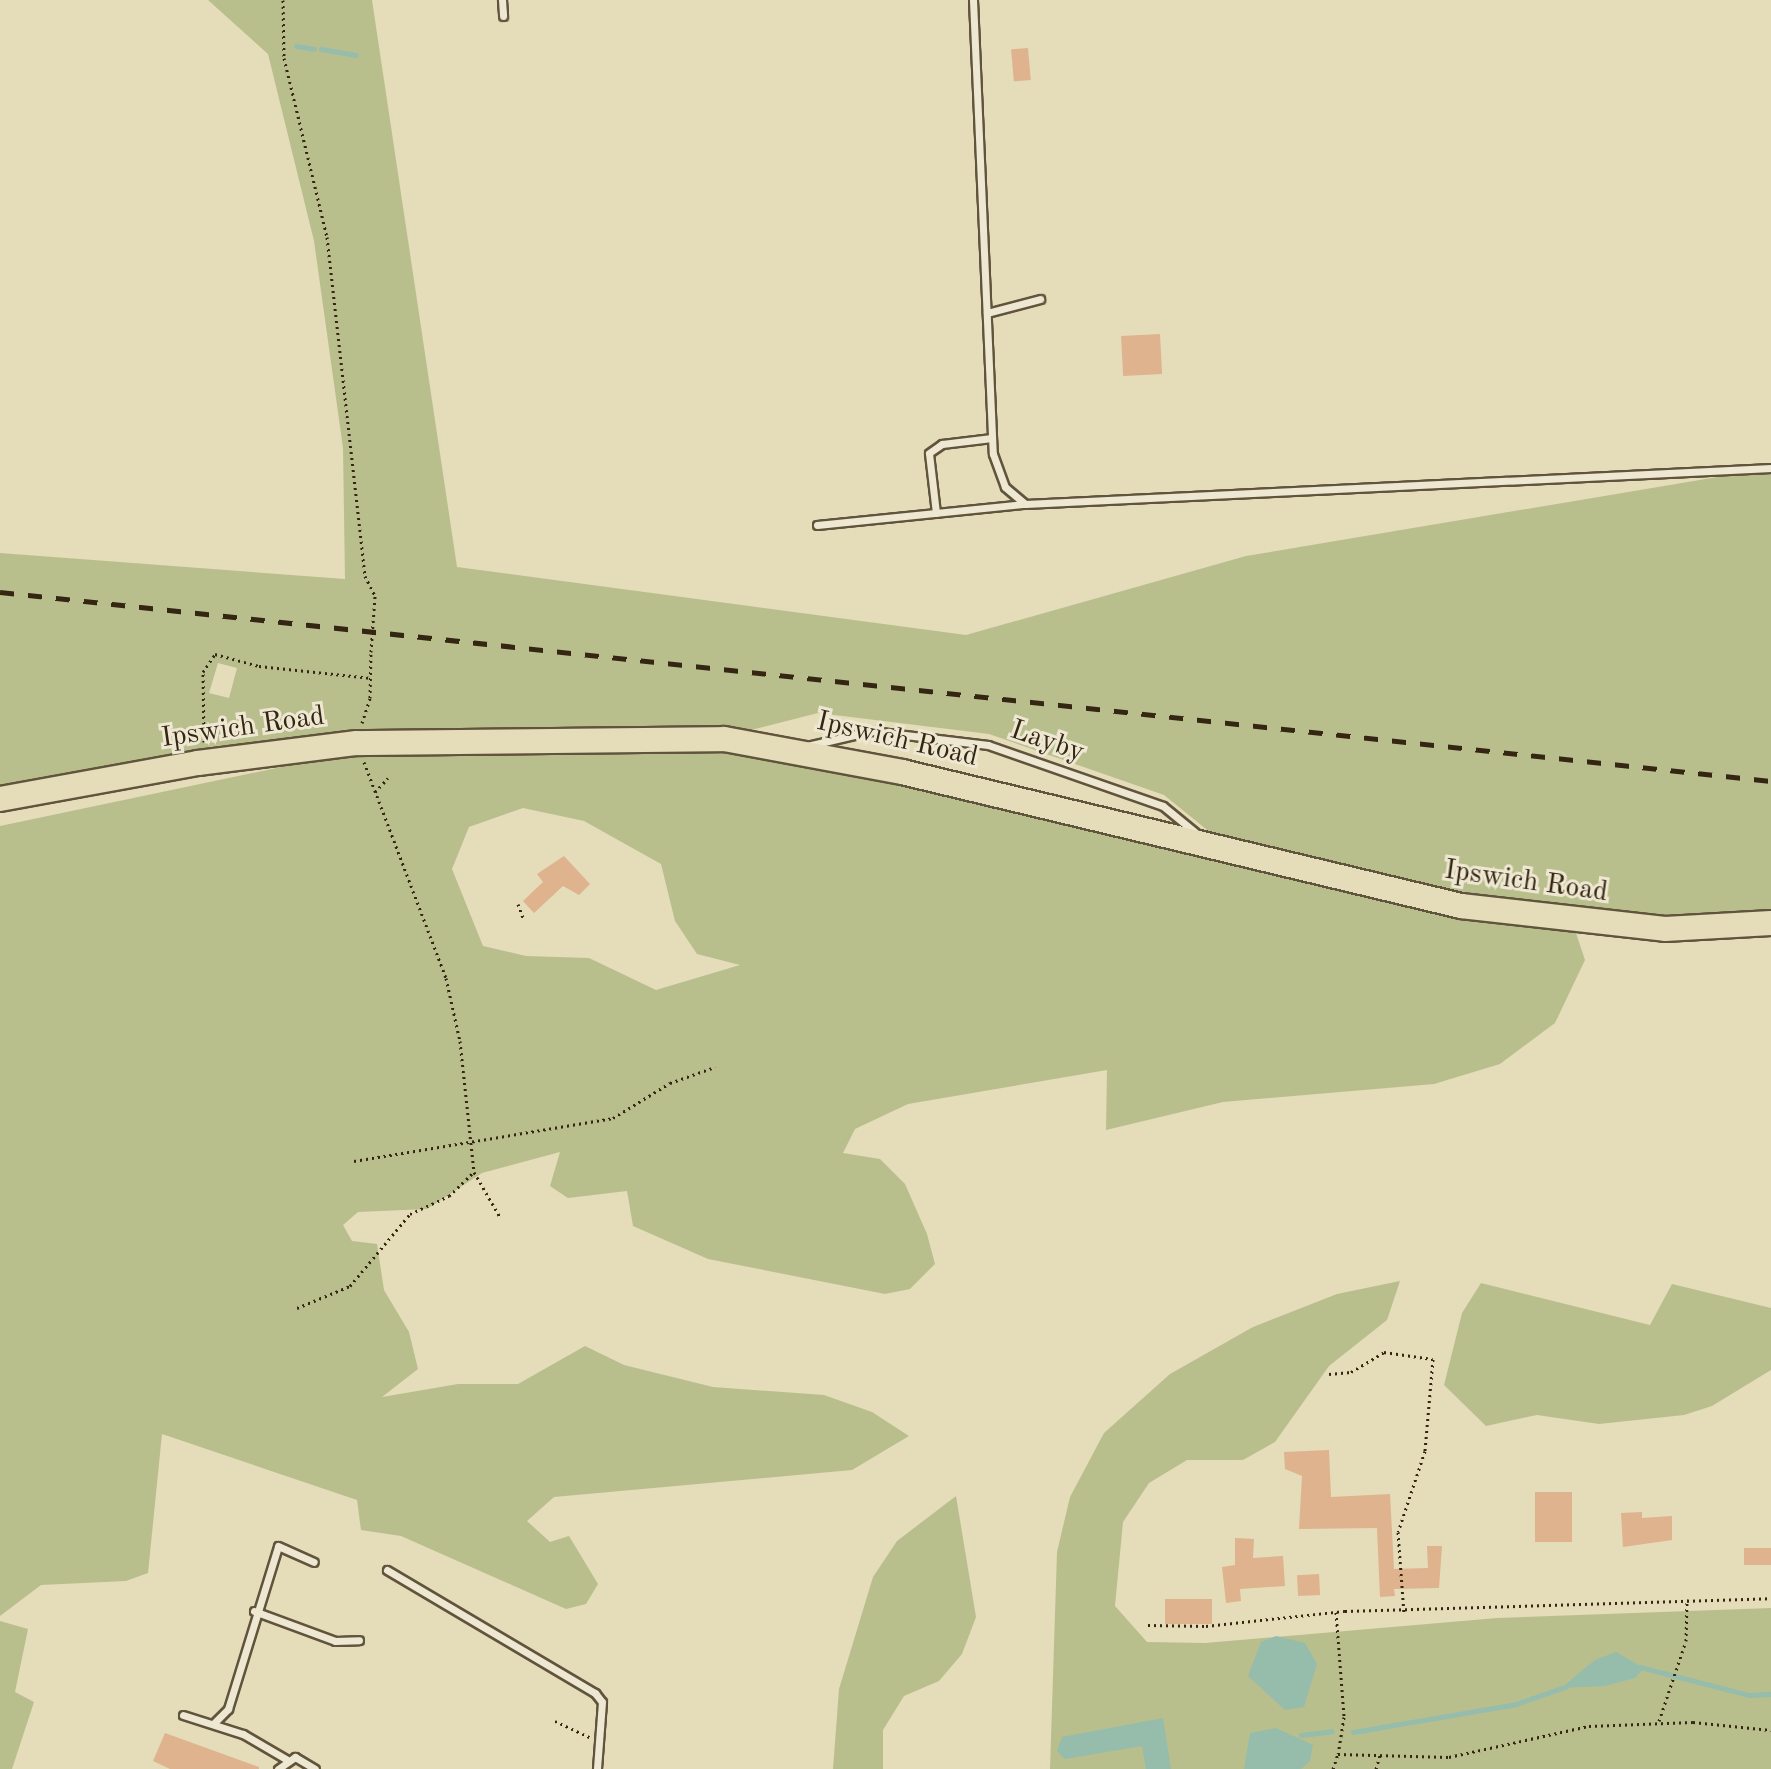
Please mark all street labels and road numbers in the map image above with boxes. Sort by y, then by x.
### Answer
street label: Ipswich Road [159,700,327,756]
street label: Ipswich Road [813,705,981,775]
street label: Layby [1006,714,1088,770]
street label: Ipswich Road [1442,854,1610,910]

